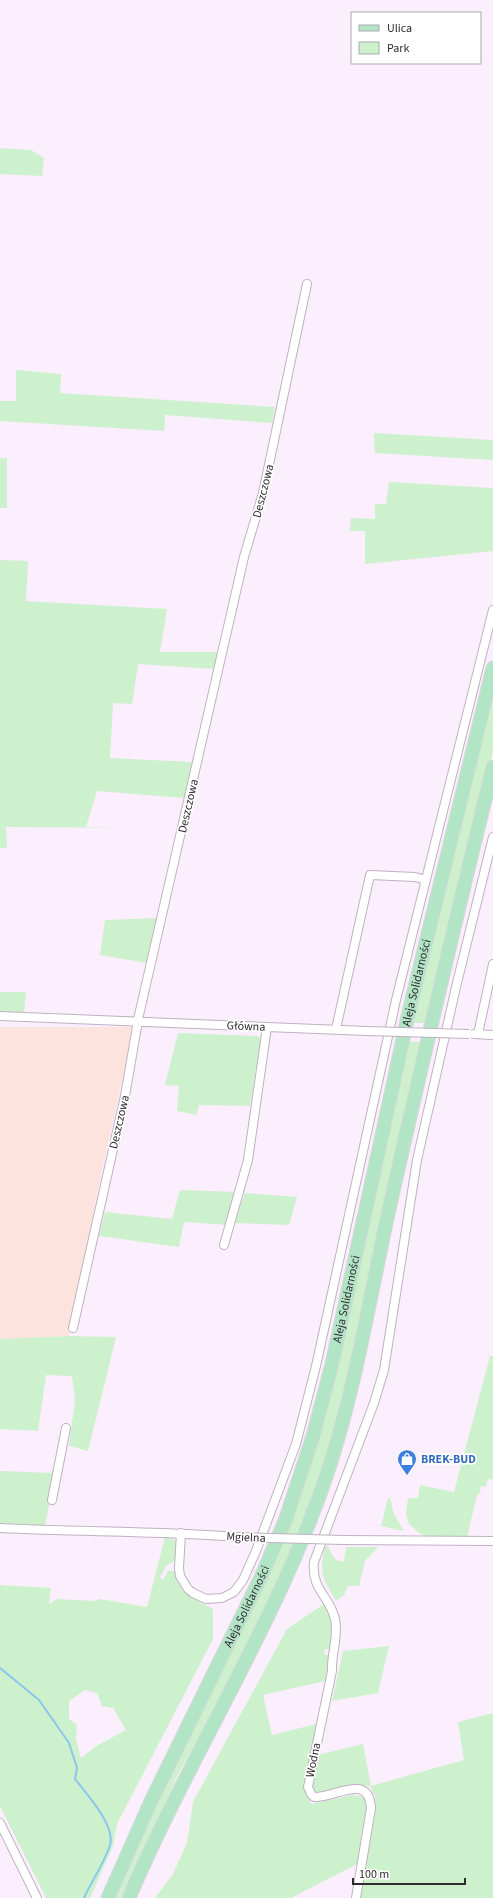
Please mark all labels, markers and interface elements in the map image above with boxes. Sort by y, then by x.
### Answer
legend [351,12,481,64]
text: Ulica [387,20,412,37]
text: Park [387,40,409,57]
street label: Deszczowa [249,462,278,520]
street label: Deszczowa [174,777,203,835]
street label: Aleja Solidarności [398,937,435,1028]
street label: Główna [226,1017,266,1036]
street label: Deszczowa [105,1093,134,1151]
street label: Aleja Solidarności [329,1254,365,1345]
shop icon: BREK-BUD [396,1448,418,1476]
place label: BREK-BUD [421,1451,476,1468]
street label: Mgielna [226,1528,266,1547]
street label: Aleja Solidarności [220,1563,274,1650]
street label: Wodna [302,1741,325,1779]
scale bar [353,1860,465,1886]
text: 100 m [359,1866,389,1883]

